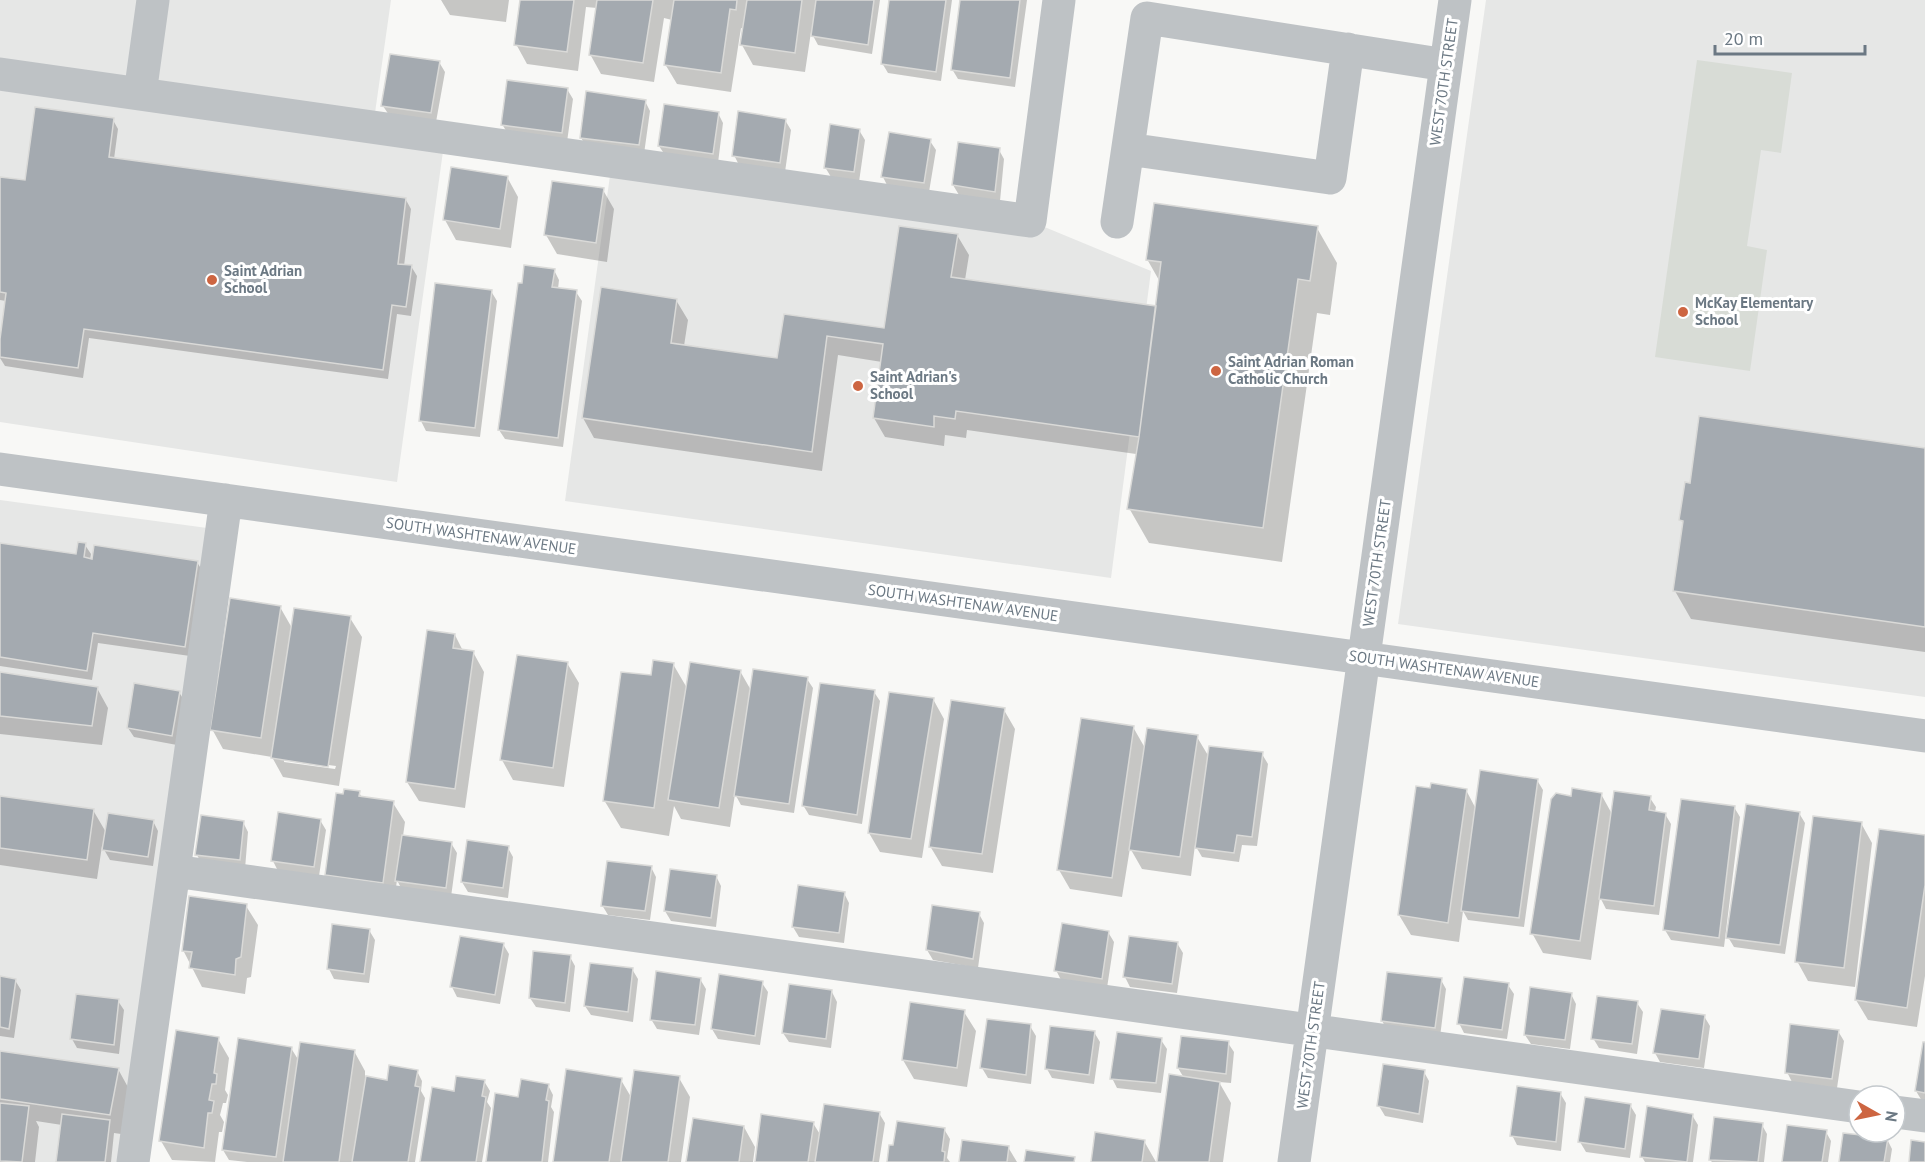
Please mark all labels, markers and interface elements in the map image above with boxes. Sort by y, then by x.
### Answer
street label: WEST 70TH STREET [1425,16,1462,147]
scale bar [1715,18,1865,56]
text: 20 m [1724,27,1763,50]
place label: Saint Adrian School [224,261,302,297]
marker: Saint Adrian School [205,273,219,287]
place label: McKay Elementary School [1695,293,1814,329]
marker: McKay Elementary School [1676,305,1690,319]
place label: Saint Adrian Roman Catholic Church [1228,352,1354,388]
marker: Saint Adrian Roman Catholic Church [1209,364,1223,378]
place label: Saint Adrian's School [870,367,957,403]
marker: Saint Adrian's School [851,379,865,393]
street label: WEST 70TH STREET [1358,497,1395,628]
street label: SOUTH WASHTENAW AVENUE [385,513,577,558]
street label: SOUTH WASHTENAW AVENUE [867,580,1059,625]
street label: SOUTH WASHTENAW AVENUE [1348,646,1540,691]
street label: WEST 70TH STREET [1292,979,1329,1110]
north arrow [1847,1084,1907,1144]
text: N [1881,1110,1903,1123]

